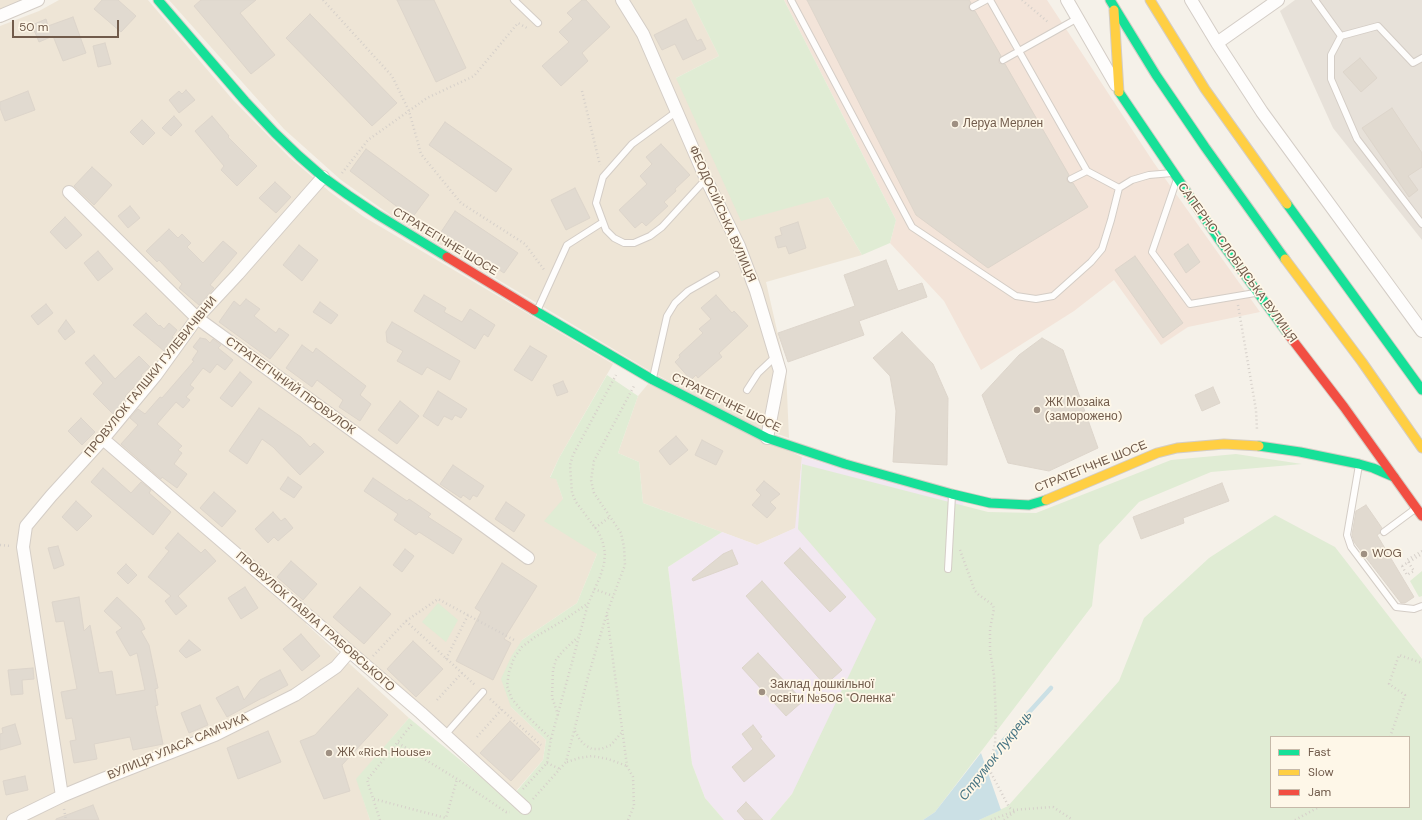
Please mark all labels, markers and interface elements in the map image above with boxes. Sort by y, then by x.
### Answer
scale bar [14,12,121,38]
text: 50 m [19,19,48,35]
place label: Леруа Мерлен [963,117,1043,131]
marker: Леруа Мерлен [950,119,960,129]
street label: ФЕОДОСІЙСЬКА ВУЛИЦЯ [685,144,759,284]
street label: САПЕРНО-СЛОБІДСЬКА ВУЛИЦЯ [1174,180,1300,346]
street label: СТРАТЕГІЧНЕ ШОСЕ [390,205,500,279]
street label: ПРОВУЛОК ГАЛШКИ ГУЛЕВИЧІВНИ [82,294,220,460]
street label: СТРАТЕГІЧНИЙ ПРОВУЛОК [222,334,358,438]
street label: СТРАТЕГІЧНЕ ШОСЕ [669,370,783,436]
place label: ЖК Мозаіка (заморожено) [1045,396,1122,424]
marker: ЖК Мозаіка (заморожено) [1032,405,1042,415]
street label: СТРАТЕГІЧНЕ ШОСЕ [1033,438,1149,496]
place label: WOG [1372,547,1402,561]
street label: ПРОВУЛОК ПАВЛА ГРАБОВСЬКОГО [233,549,397,695]
marker: WOG [1359,549,1369,559]
place label: Заклад дошкільної освіти №506 "Оленка" [770,678,895,706]
marker: Заклад дошкільної освіти №506 "Оленка" [757,687,767,697]
water label: Струмок Лукрець [956,708,1036,804]
street label: ВУЛИЦЯ УЛАСА САМЧУКА [106,711,250,783]
legend [1270,736,1410,808]
text: Fast [1308,744,1331,760]
place label: ЖК «Rich House» [337,746,431,760]
marker: ЖК «Rich House» [324,748,334,758]
text: Slow [1308,764,1334,780]
text: Jam [1308,784,1331,800]

